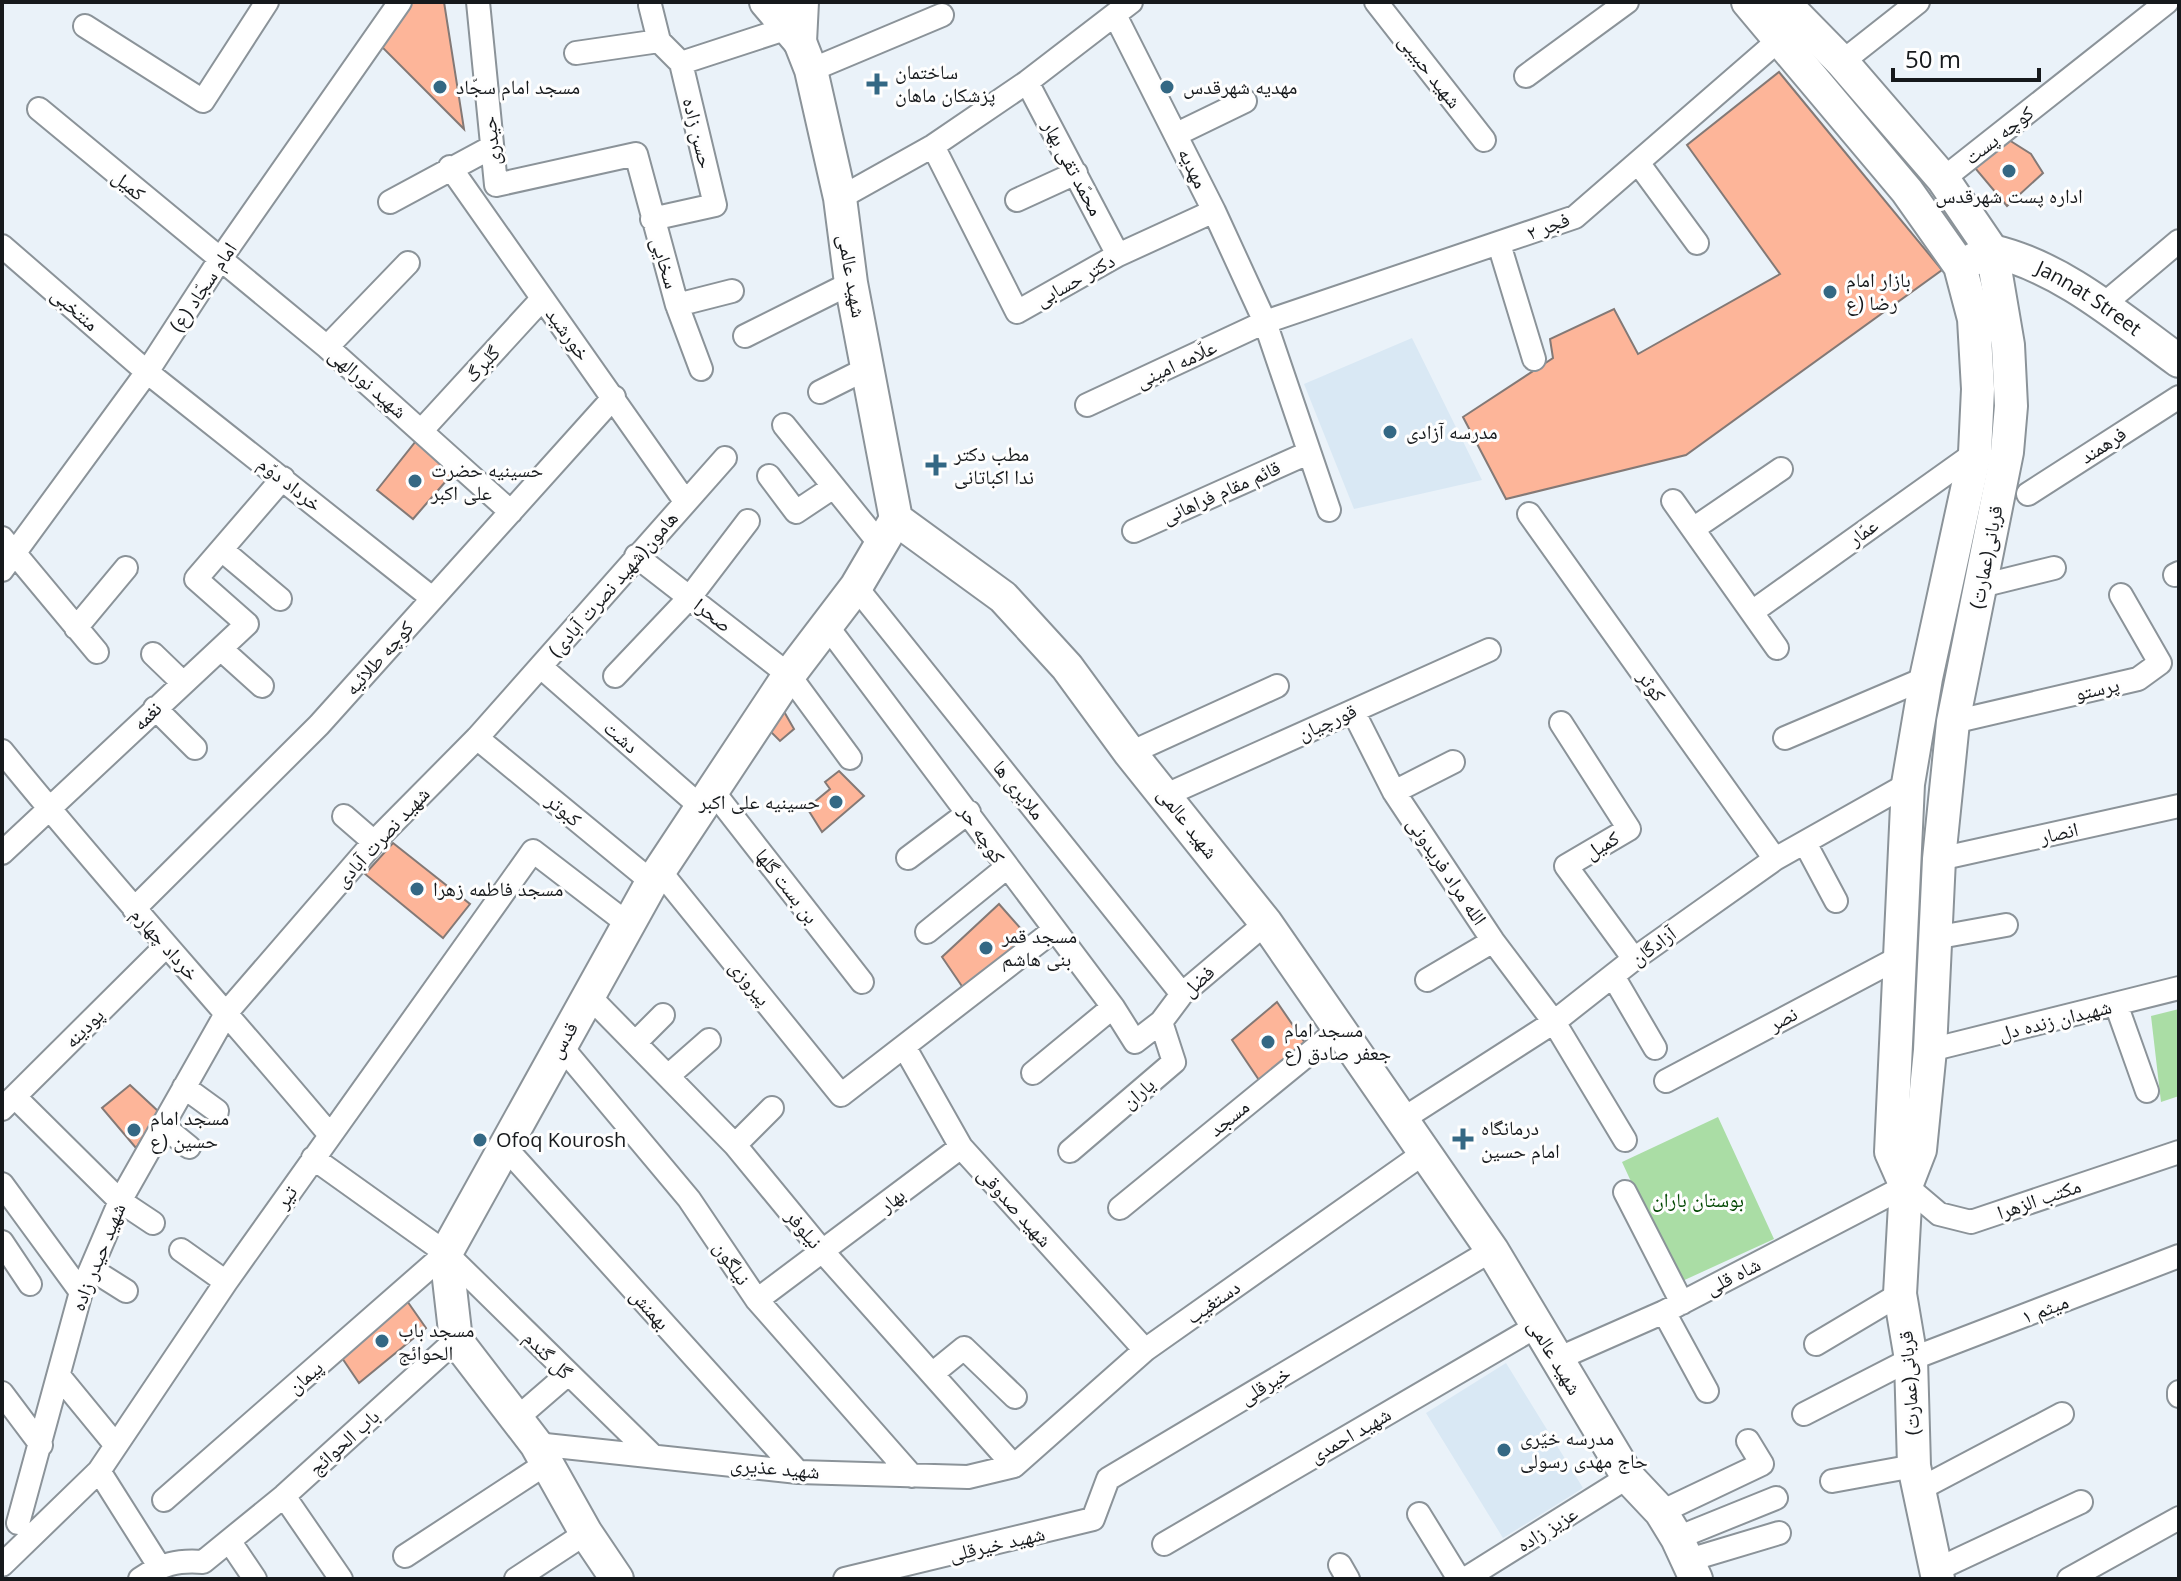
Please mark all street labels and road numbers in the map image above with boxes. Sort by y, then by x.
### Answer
street label: شهید حبیبی [1393,28,1468,114]
street label: حسن زاده [677,95,720,171]
street label: کوچه پست [1958,99,2039,170]
street label: محمّد تقی بهار [1036,114,1110,220]
street label: حیدری [474,115,507,167]
street label: مهدیه [1172,143,1215,193]
street label: کمیل [107,163,152,206]
street label: فجر ۲ [1522,205,1573,246]
street label: شهید عالمی [832,232,873,320]
street label: سخایی [645,234,686,292]
street label: امام سجّاد (ع) [163,237,243,337]
street label: دکتر حسابی [1030,247,1119,313]
street label: Jannat Street [2030,253,2147,342]
street label: منتخبی [46,280,105,337]
street label: خورشید [540,302,597,366]
street label: علّامه امینی [1131,333,1221,394]
street label: گلبرگ [458,339,506,388]
street label: شهید نورالهی [323,341,413,424]
street label: فرهمند [2074,420,2131,470]
street label: خرداد دوّم [252,450,328,518]
street label: قائم مقام فراهانی [1157,453,1285,531]
street label: (عمارت)قربانی [1962,503,2009,611]
street label: (شهید نصرت آبادی)هامون [542,505,684,663]
street label: عمّار [1841,512,1883,552]
street label: صحرا [688,591,738,638]
street label: کوچه طلائیه [338,615,419,701]
street label: کوثر [1631,664,1673,707]
street label: پرستو [2072,670,2122,707]
street label: نغمه [126,695,167,736]
street label: قورچیان [1293,697,1361,747]
street label: دشت [598,714,644,759]
street label: ملایری ها [987,754,1052,825]
street label: شهید نصرت آبادی [328,781,435,893]
street label: شهید عالمی [1152,781,1225,864]
street label: کبوتر [540,786,588,832]
street label: کوچه حر [952,798,1012,868]
street label: الله مراد فریدونی [1401,811,1494,930]
street label: انصار [2036,815,2081,850]
street label: کمیل [1580,824,1624,865]
street label: بن بست گلها [749,842,825,929]
street label: خرداد چهارم [124,901,206,987]
street label: آزادگان [1624,919,1682,971]
street label: پیروزی [724,954,777,1011]
street label: فضل [1175,959,1220,1003]
street label: شهیدان زنده دل [1996,992,2114,1047]
street label: نصر [1763,1000,1802,1038]
street label: پودینه [58,1002,110,1054]
street label: قدس [541,1016,584,1063]
street label: یاران [1115,1071,1160,1115]
street label: مسجد [1203,1093,1255,1142]
street label: شهید صدوقی [972,1161,1059,1253]
street label: مکتب الزهرا [1993,1172,2084,1225]
street label: تیر [268,1180,303,1214]
street label: بهار [872,1181,910,1219]
street label: شهید حیدر زاده [64,1199,131,1315]
street label: نیلوفر [779,1203,829,1254]
street label: نیلگون [708,1235,757,1290]
street label: شاه قلی [1701,1250,1765,1301]
street label: دستغیب [1180,1273,1245,1330]
street label: بهمنش [624,1282,676,1335]
street label: میثم ۱ [2017,1287,2073,1331]
street label: شهید عالمی [1522,1314,1589,1400]
street label: گل گندم [517,1324,579,1386]
street label: (عمارت)قربانی [1891,1330,1926,1436]
street label: پیمان [281,1354,328,1400]
street label: خیرقلی [1234,1359,1296,1410]
street label: شهید احمدی [1304,1400,1396,1469]
street label: باب الحوائج [303,1403,385,1481]
street label: شهید عذیری [729,1450,821,1485]
street label: عزیز زاده [1511,1499,1582,1558]
street label: شهید خیرقلی [946,1519,1048,1568]

